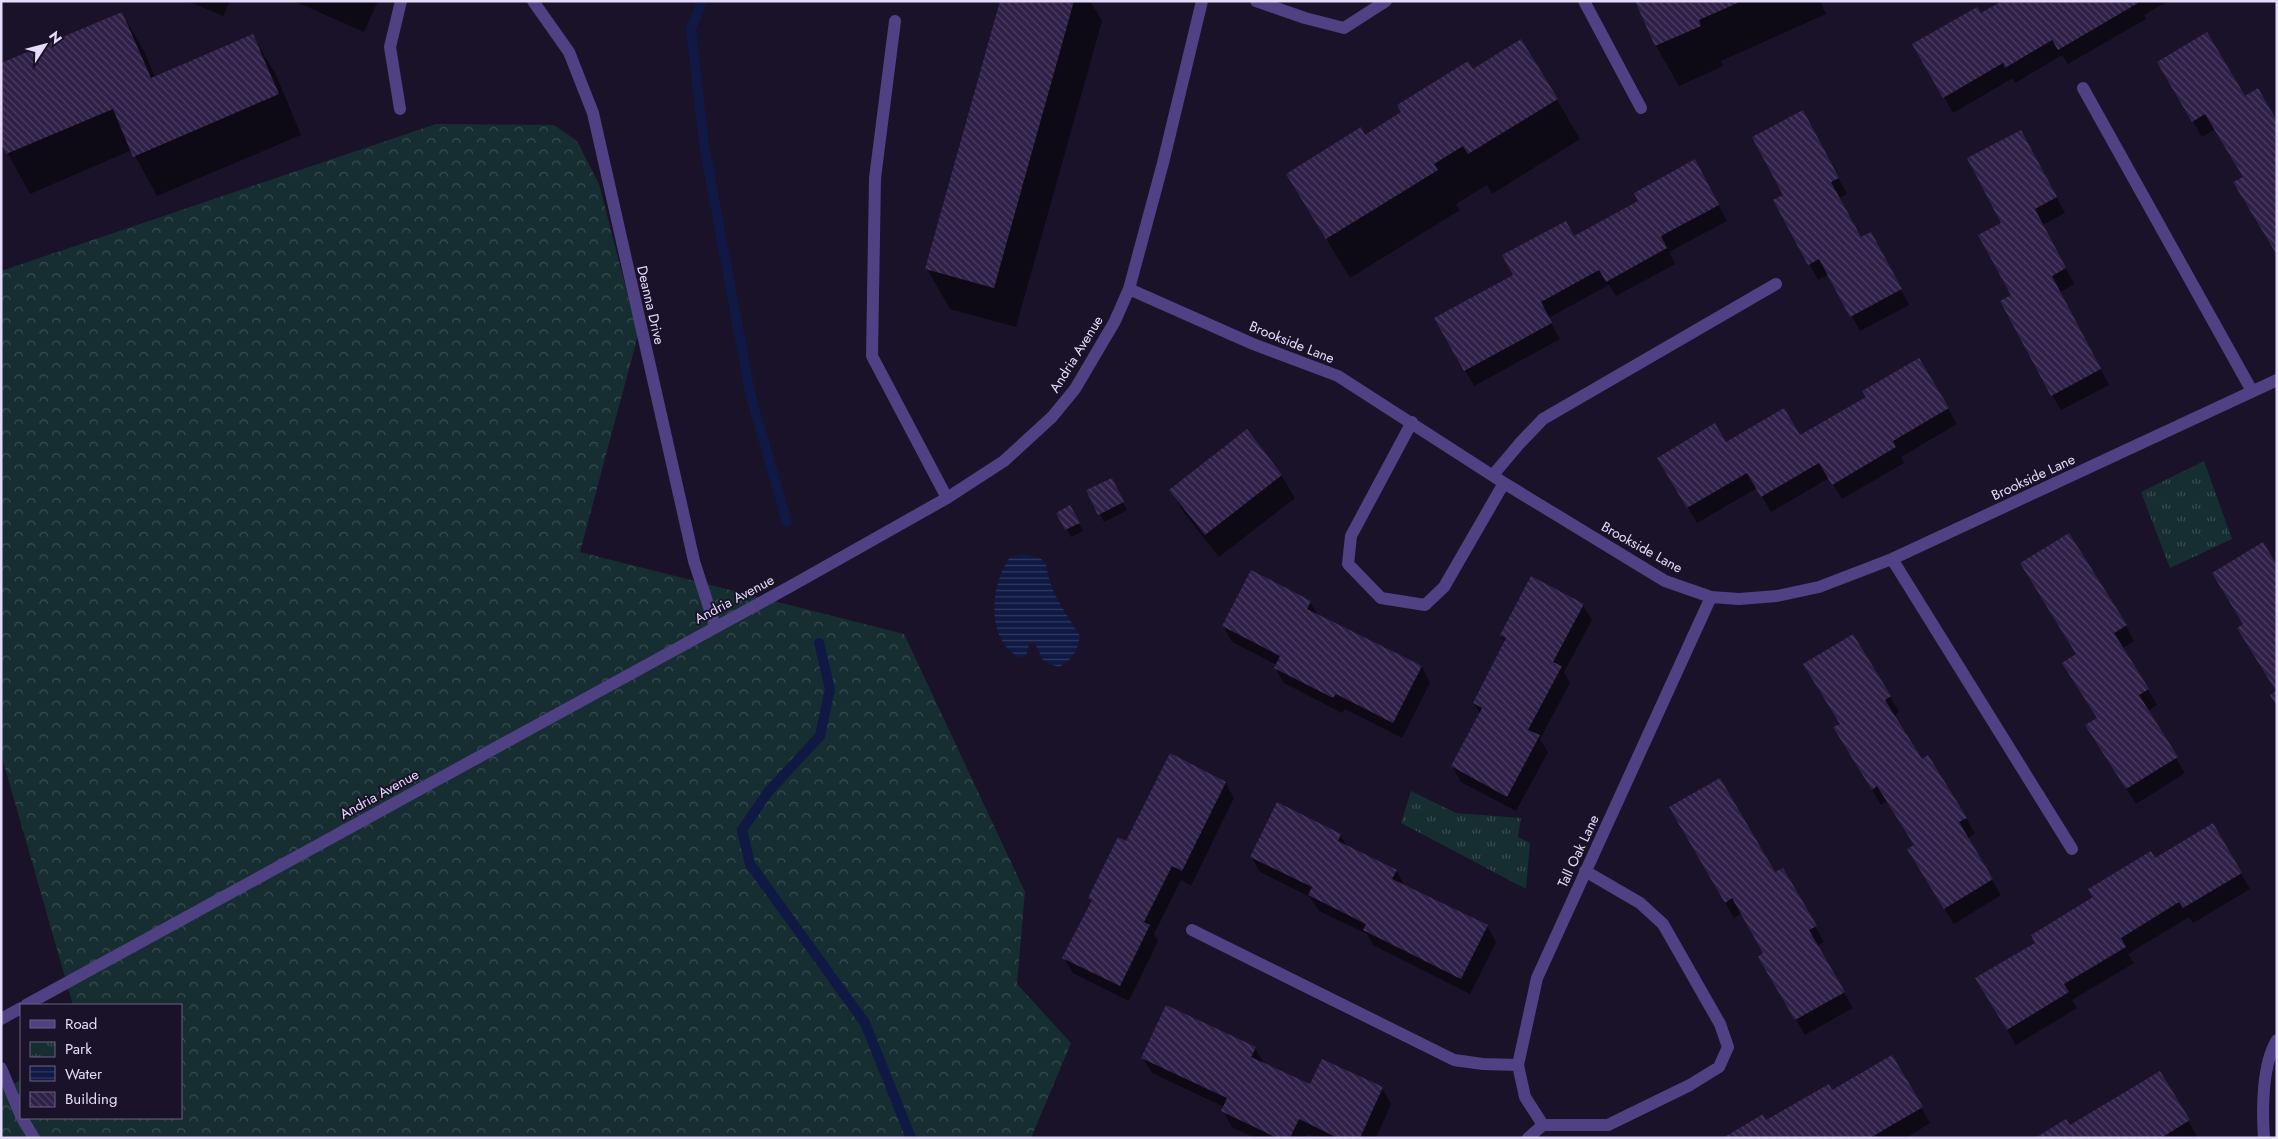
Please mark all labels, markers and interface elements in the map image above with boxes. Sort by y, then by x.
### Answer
north arrow [20,20,70,70]
text: N [44,27,67,48]
street label: Deanna Drive [632,264,670,346]
street label: Andria Avenue [1044,312,1108,396]
street label: Brookside Lane [1246,316,1338,368]
street label: Brookside Lane [1988,449,2078,505]
street label: Brookside Lane [1598,516,1686,578]
street label: Andria Avenue [691,570,777,628]
street label: Andria Avenue [336,764,422,824]
street label: Tall Oak Lane [1552,811,1604,891]
legend [20,1004,182,1119]
text: Road [65,1013,97,1035]
text: Park [65,1038,92,1060]
text: Water [65,1063,103,1085]
text: Building [65,1088,117,1110]

